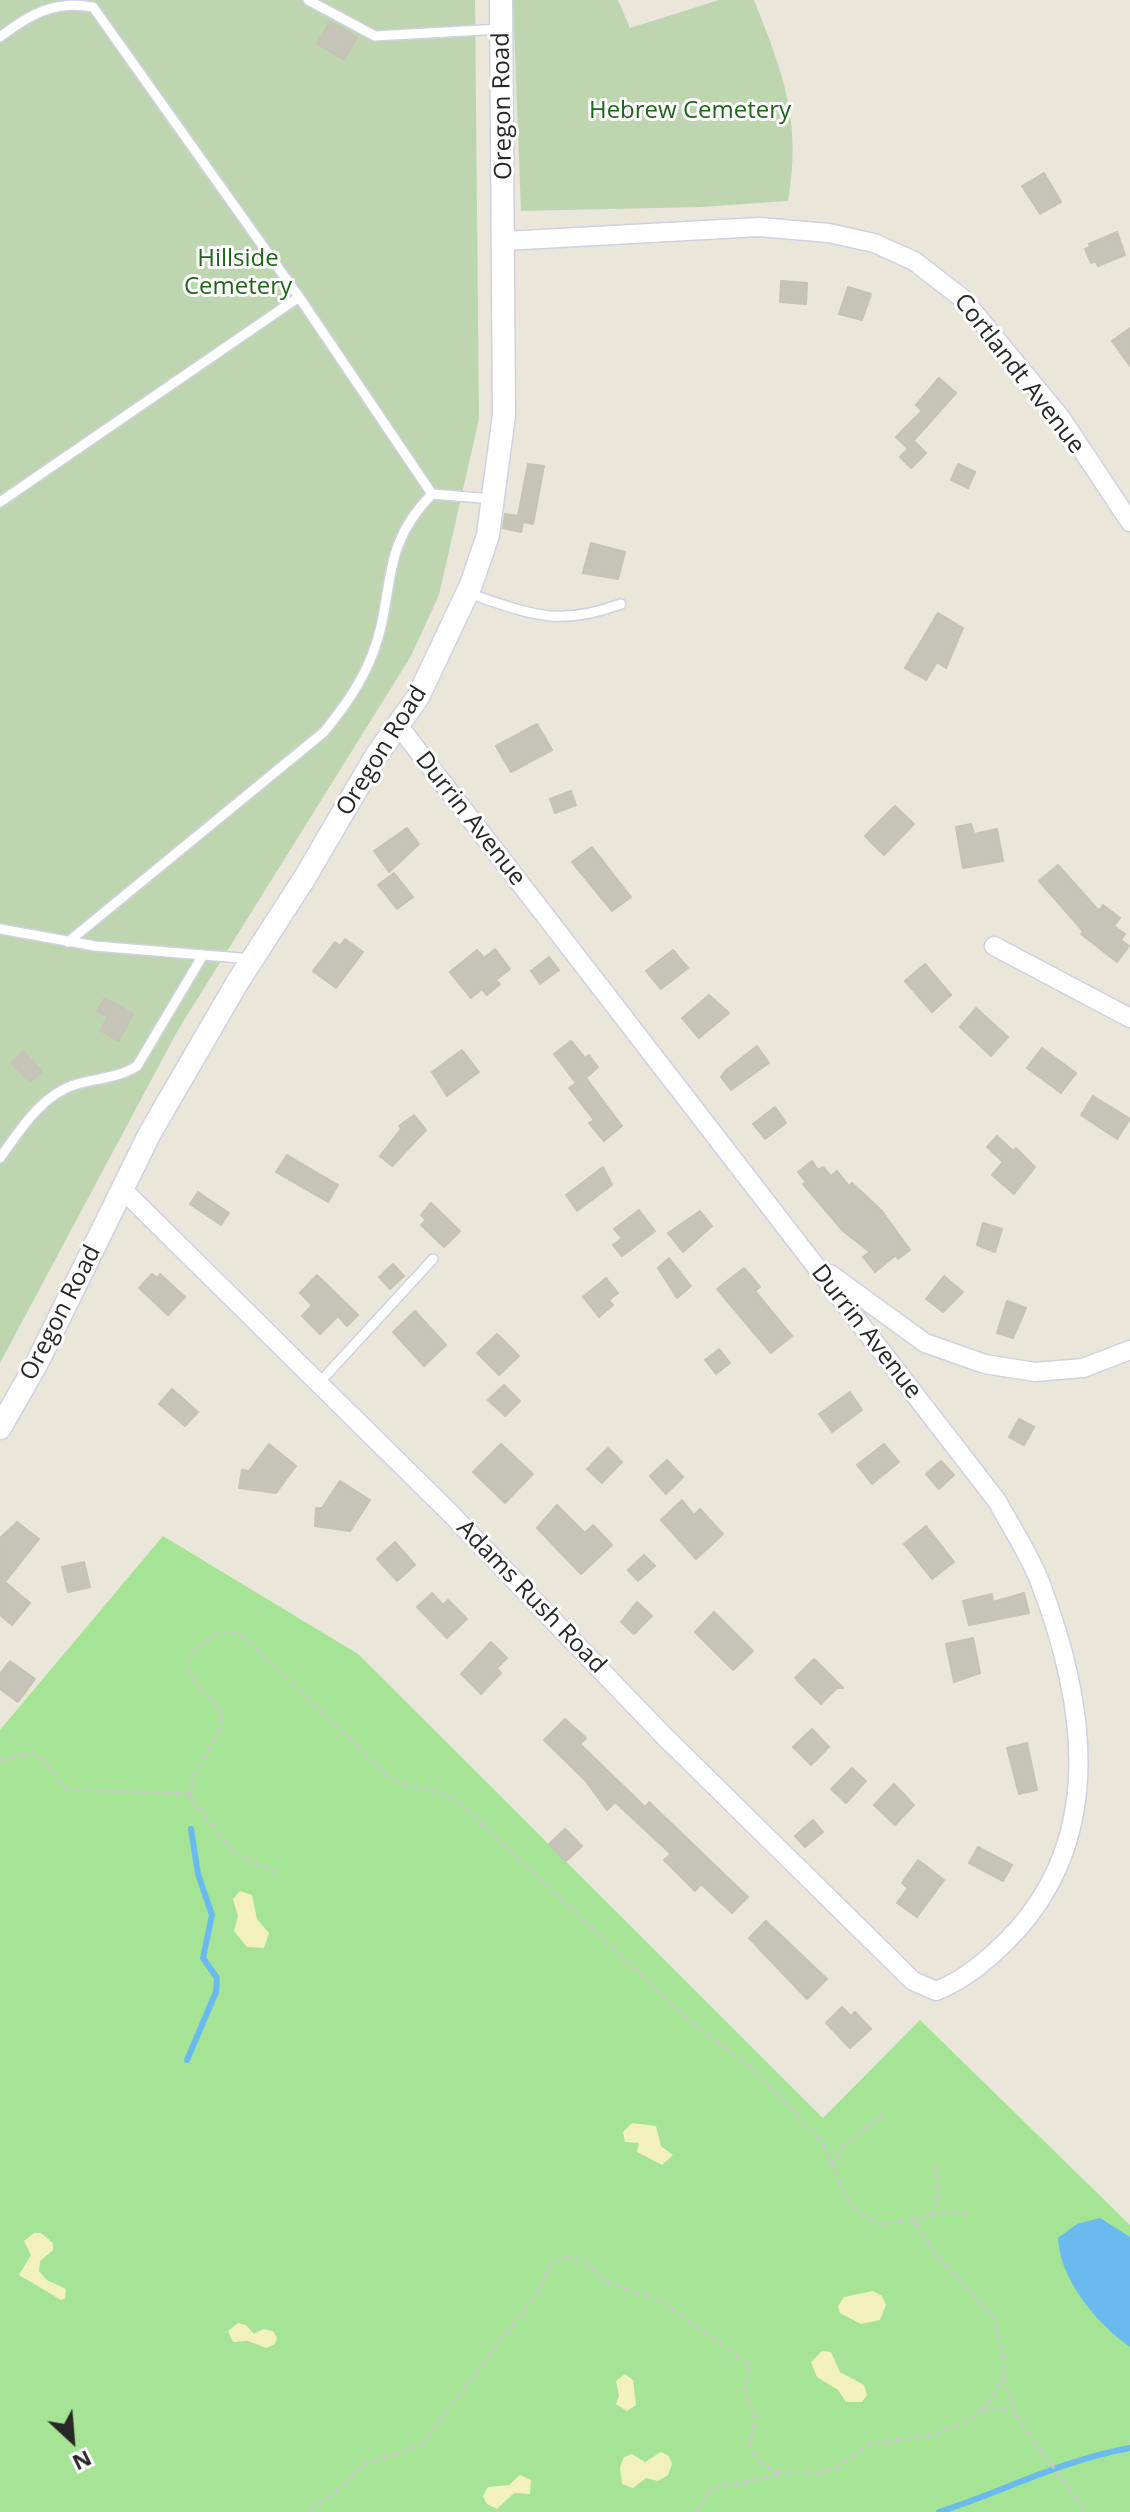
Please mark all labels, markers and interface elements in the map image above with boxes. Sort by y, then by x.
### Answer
street label: Oregon Road [487,32,519,180]
park label: Hebrew Cemetery [589,97,791,125]
park label: Hillside Cemetery [184,245,292,301]
street label: Cortlandt Avenue [948,288,1090,460]
street label: Oregon Road [331,681,433,821]
street label: Durrin Avenue [409,746,531,892]
street label: Oregon Road [15,1241,107,1385]
street label: Durrin Avenue [805,1259,927,1405]
street label: Adams Rush Road [450,1514,612,1680]
north arrow [32,2400,112,2480]
text: N [68,2444,97,2479]

